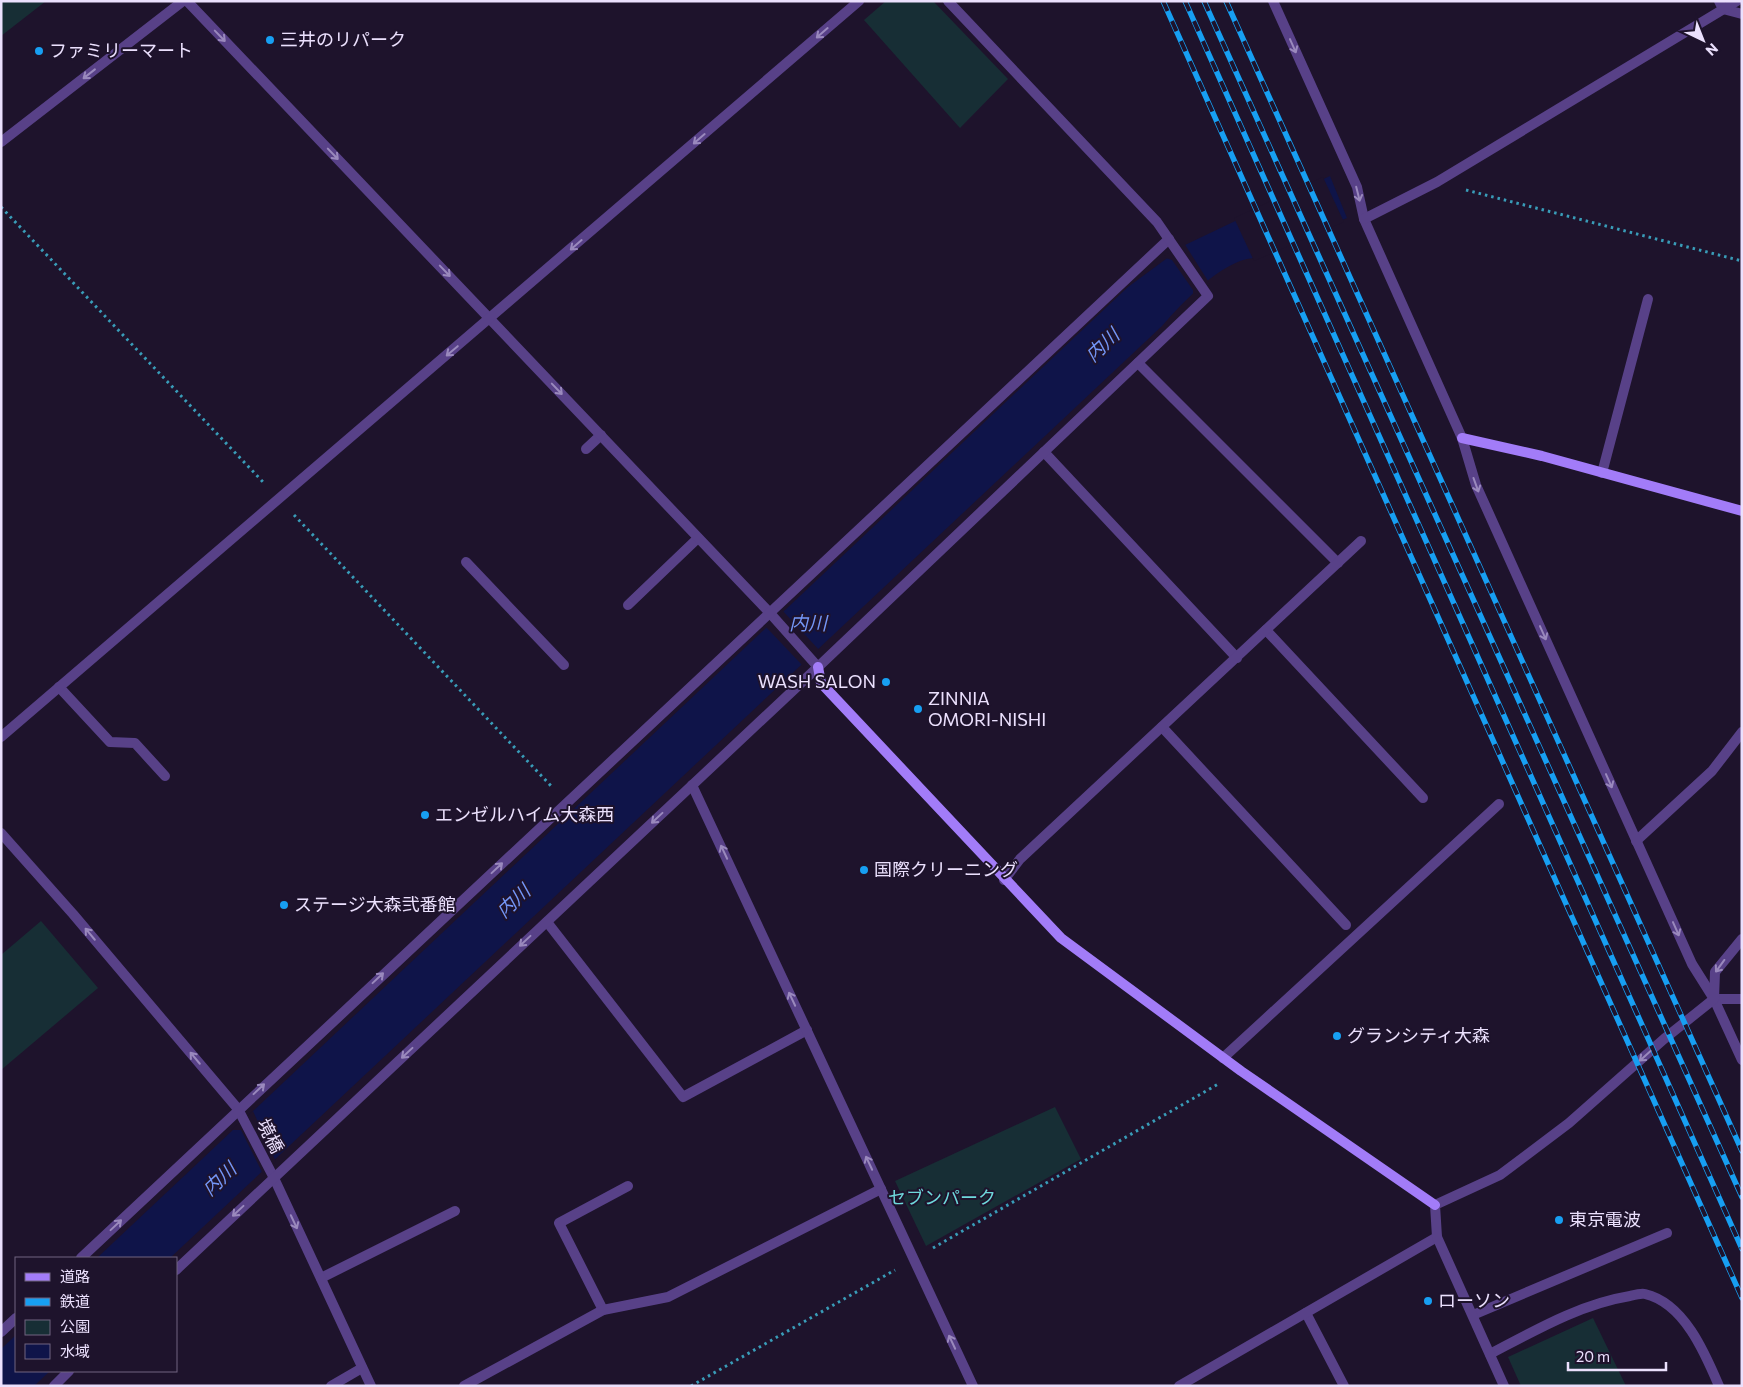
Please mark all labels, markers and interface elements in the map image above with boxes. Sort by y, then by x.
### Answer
north arrow [1678,15,1728,65]
one-way arrow [816,27,829,38]
place label: 三井のリパーク [280,28,406,50]
one-way arrow [214,30,226,42]
marker: 三井のリパーク [264,34,276,46]
one-way arrow [1289,38,1298,53]
place label: ファミリーマート [49,39,193,61]
text: N [1703,40,1722,60]
marker: ファミリーマート [33,45,45,57]
one-way arrow [82,69,96,79]
one-way arrow [692,133,705,145]
one-way arrow [327,148,339,160]
one-way arrow [1354,186,1363,202]
one-way arrow [569,239,582,251]
one-way arrow [439,265,451,278]
water label: 内川 [1080,322,1125,366]
one-way arrow [446,345,459,356]
one-way arrow [551,383,563,395]
one-way arrow [1472,476,1481,492]
water label: 内川 [789,611,829,634]
one-way arrow [1538,625,1548,640]
place label: WASH SALON [758,670,876,692]
marker: WASH SALON [880,676,892,688]
place label: ZINNIA OMORI-NISHI [928,687,1046,730]
marker: ZINNIA OMORI-NISHI [912,703,924,715]
one-way arrow [1605,773,1615,788]
place label: エンゼルハイム大森西 [435,803,614,825]
marker: エンゼルハイム大森西 [419,809,431,821]
one-way arrow [650,812,663,824]
one-way arrow [718,845,728,860]
place label: 国際クリーニング [874,858,1018,880]
one-way arrow [491,862,504,874]
marker: 国際クリーニング [858,864,870,876]
water label: 内川 [491,878,536,922]
place label: ステージ大森弐番館 [294,893,456,915]
marker: ステージ大森弐番館 [278,899,290,911]
one-way arrow [1672,921,1681,936]
one-way arrow [85,928,96,941]
one-way arrow [519,935,532,947]
one-way arrow [1715,959,1725,973]
one-way arrow [372,972,385,984]
one-way arrow [787,992,797,1007]
place label: グランシティ大森 [1347,1024,1490,1046]
marker: グランシティ大森 [1331,1030,1343,1042]
one-way arrow [401,1047,413,1059]
one-way arrow [1639,1050,1652,1062]
one-way arrow [190,1052,201,1065]
one-way arrow [253,1083,266,1095]
street label: 境橋 [253,1115,289,1157]
water label: 内川 [197,1156,242,1200]
one-way arrow [863,1156,873,1171]
park label: セブンパーク [888,1186,996,1208]
one-way arrow [232,1205,245,1217]
place label: 東京電波 [1569,1208,1641,1230]
one-way arrow [290,1214,300,1229]
marker: 東京電波 [1553,1214,1565,1226]
one-way arrow [110,1219,123,1231]
legend [15,1257,178,1372]
text: 道路 [60,1267,90,1285]
place label: ローソン [1438,1289,1510,1311]
text: 鉄道 [60,1292,90,1310]
marker: ローソン [1422,1295,1434,1307]
text: 公園 [60,1317,90,1335]
one-way arrow [947,1335,956,1350]
scale bar [1568,1340,1666,1372]
text: 水域 [60,1342,90,1360]
text: 20 m [1576,1347,1610,1365]

